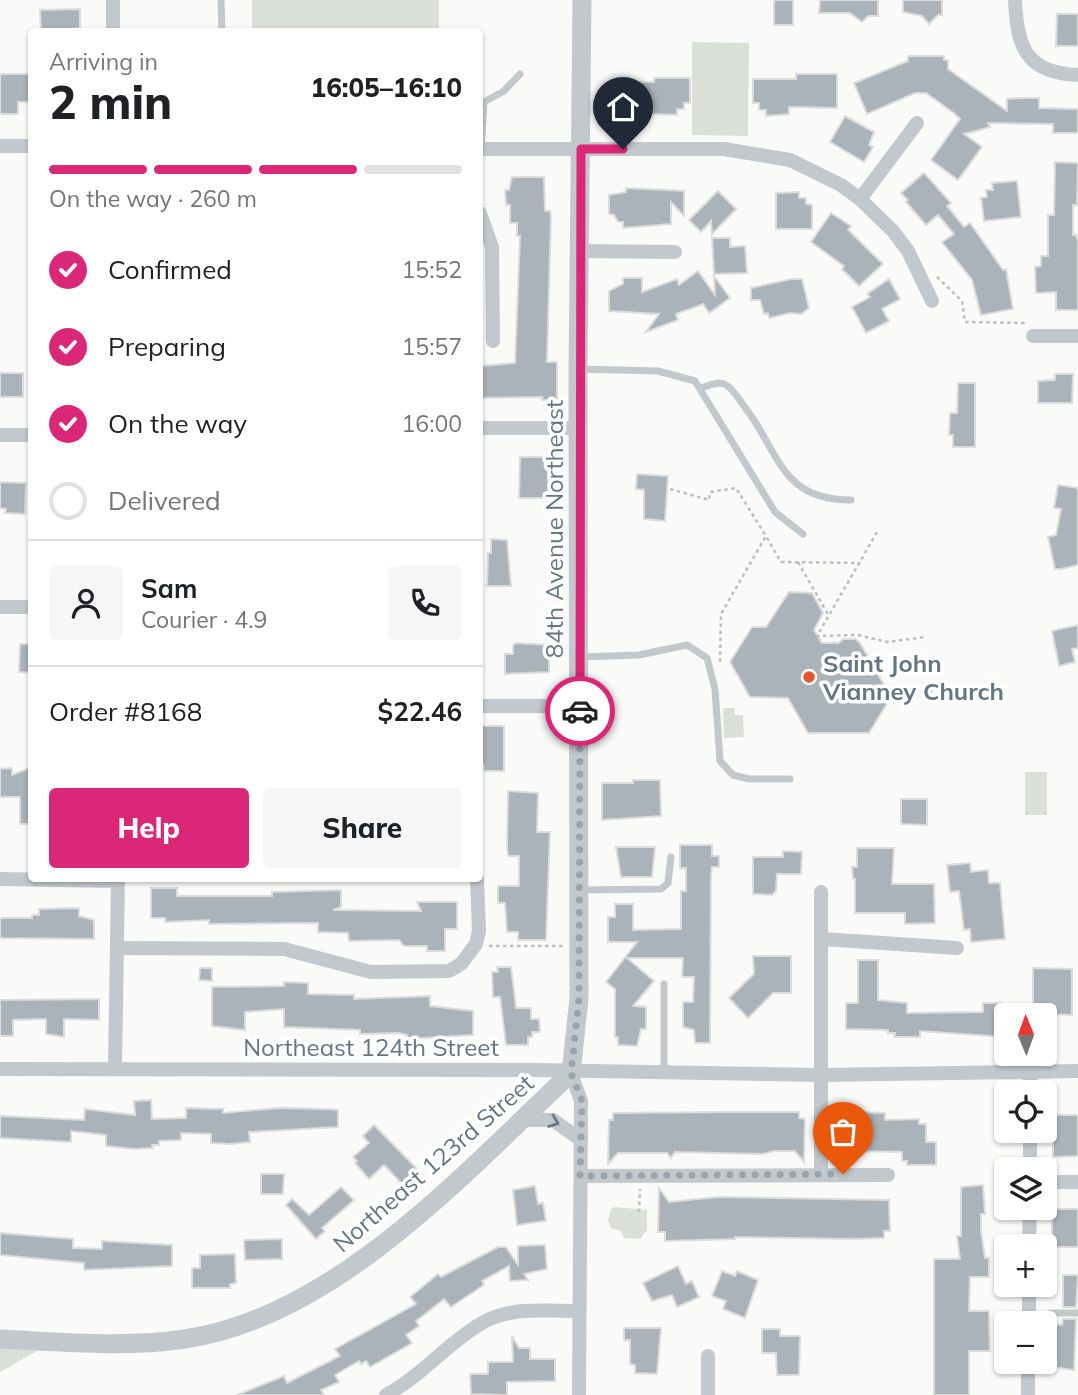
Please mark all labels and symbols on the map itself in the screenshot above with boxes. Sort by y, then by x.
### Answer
pin [593,77,653,149]
street label: 84th Avenue Northeast [539,400,569,658]
place label: Saint John Vianney Church [822,648,1004,706]
marker: Saint John Vianney Church [801,669,817,685]
courier [545,676,615,746]
north arrow [994,1003,1057,1066]
street label: Northeast 124th Street [243,1032,499,1062]
street label: Northeast 123rd Street [327,1068,539,1258]
pin [813,1102,873,1174]
one-way arrow [547,1114,559,1128]

